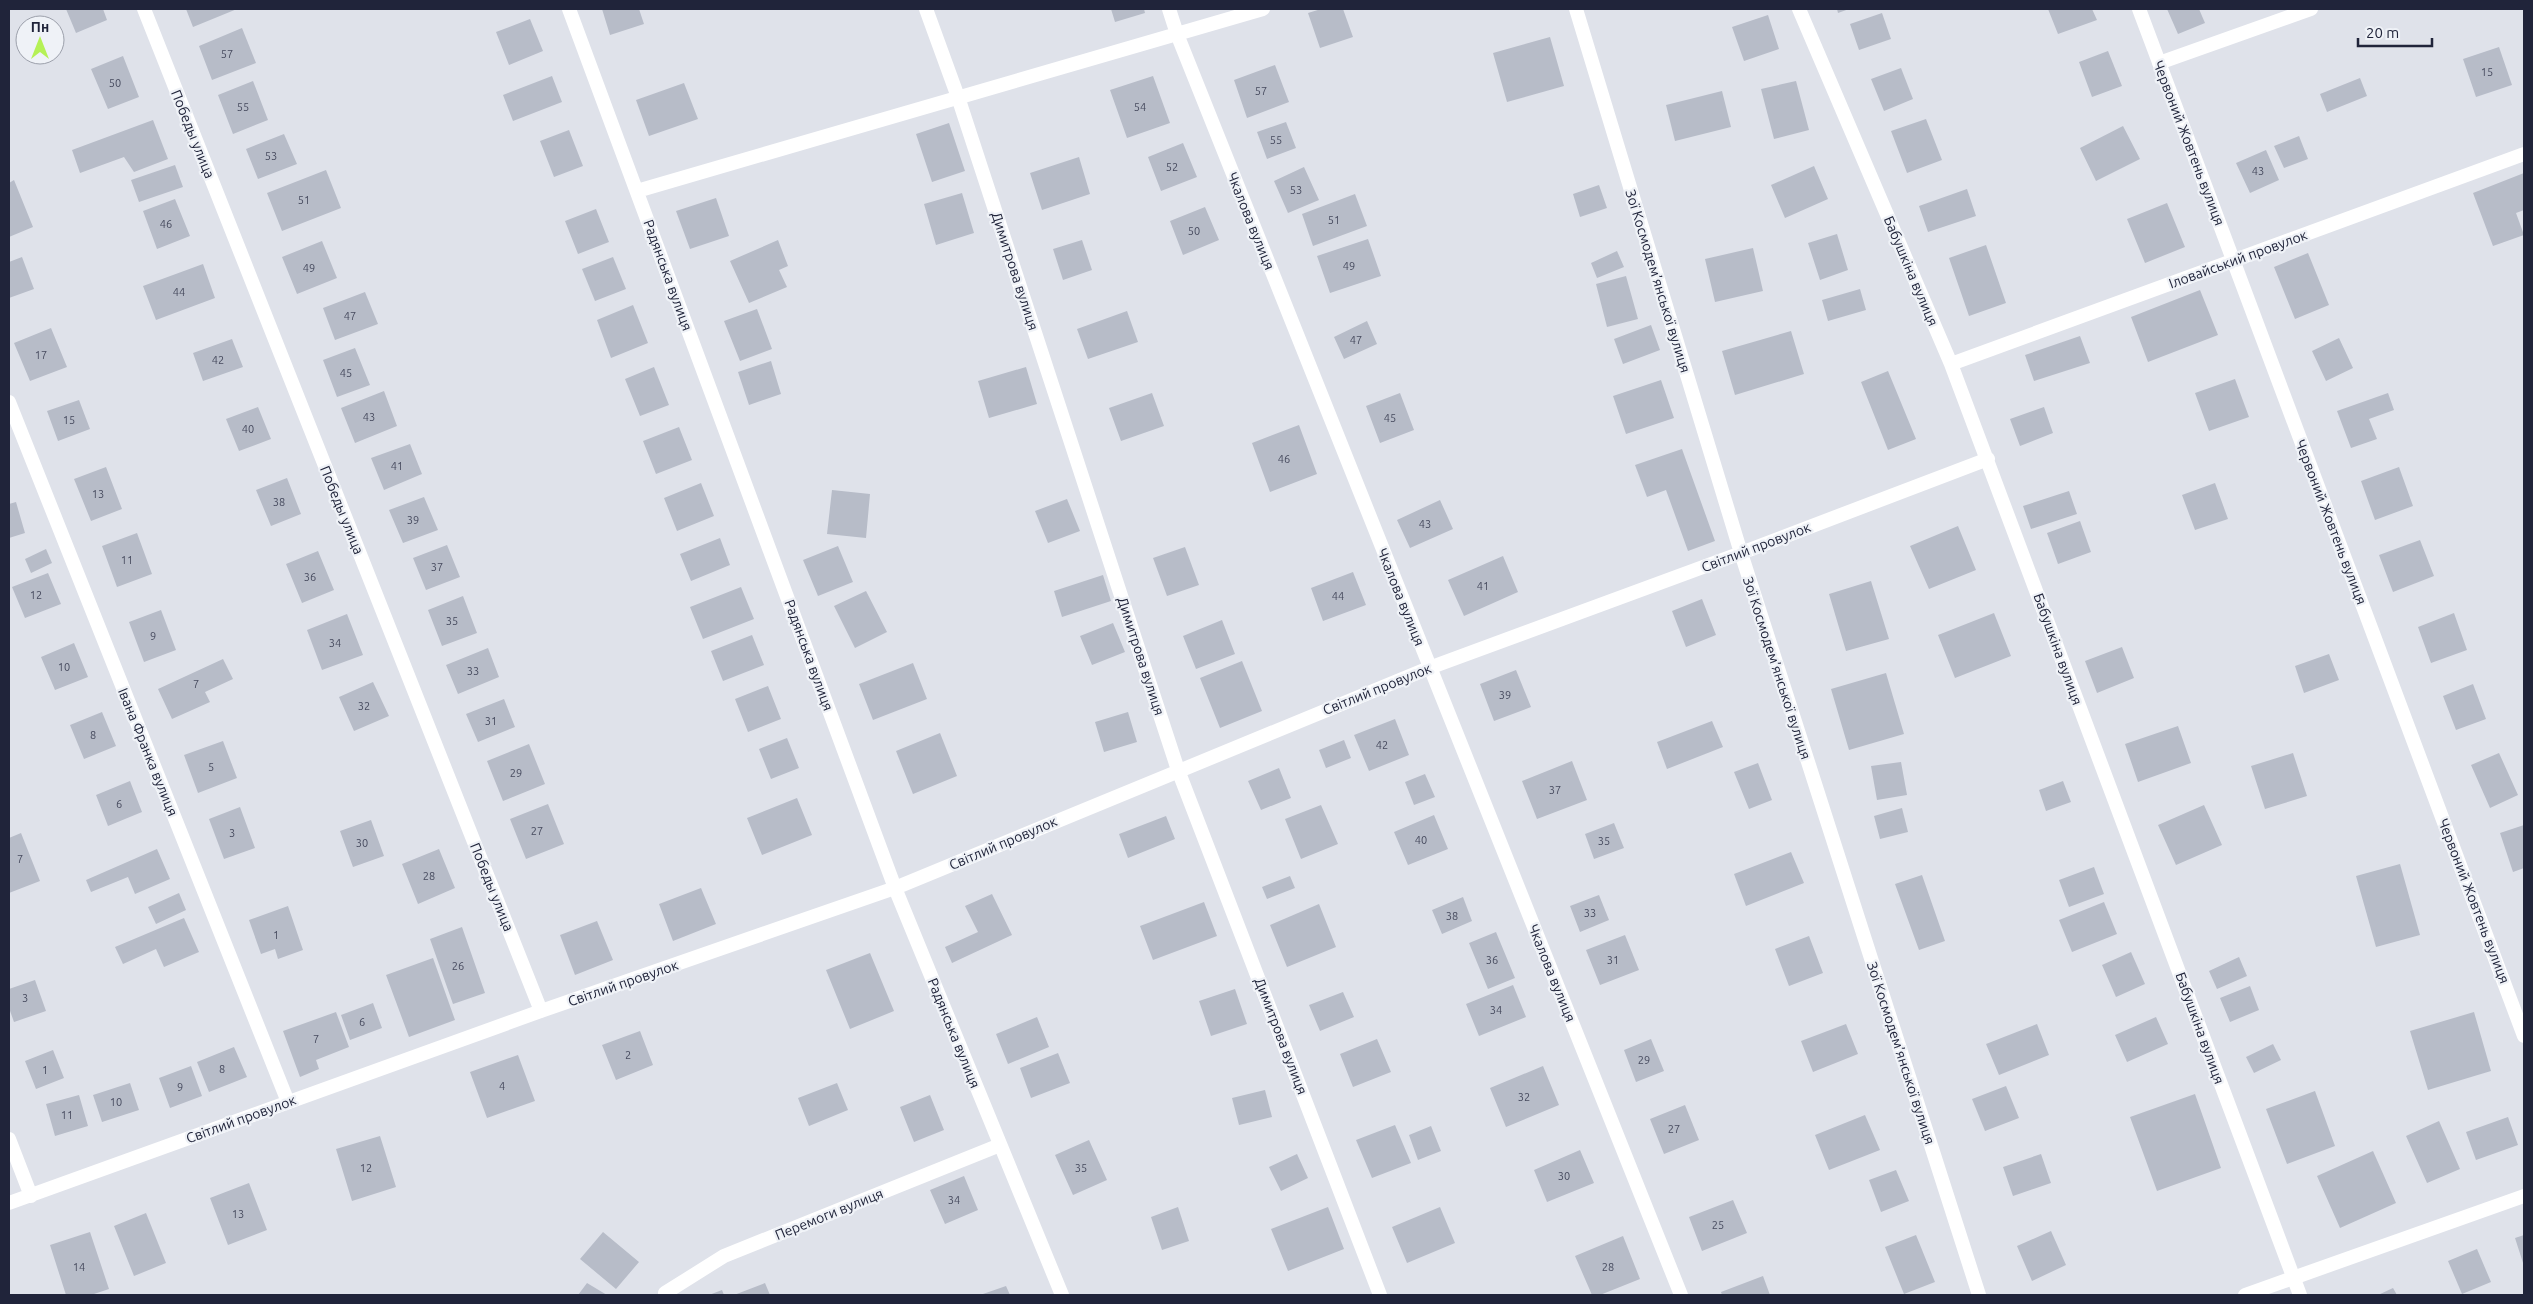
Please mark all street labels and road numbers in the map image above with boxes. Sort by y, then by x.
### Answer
street label: Червоний Жовтень вулиця [2150,58,2228,228]
street label: Победы улица [168,87,218,181]
street label: Чкалова вулиця [1224,170,1278,272]
street label: Зої Космодем’янської вулиця [1622,187,1694,375]
street label: Димитрова вулиця [988,210,1042,332]
street label: Бабушкіна вулиця [1881,214,1941,328]
street label: Радянська вулиця [640,217,696,333]
street label: Іловайський провулок [2167,226,2309,292]
street label: Червоний Жовтень вулиця [2292,437,2370,607]
street label: Победы улица [317,463,367,557]
street label: Світлий провулок [1699,519,1813,575]
street label: Чкалова вулиця [1374,546,1428,648]
street label: Зої Космодем’янської вулиця [1740,575,1814,761]
street label: Бабушкіна вулиця [2030,591,2086,707]
street label: Димитрова вулиця [1114,595,1168,717]
street label: Радянська вулиця [781,597,837,713]
street label: Світлий провулок [1320,660,1434,718]
street label: Івана Франка вулиця [115,686,181,818]
street label: Світлий провулок [947,813,1059,873]
street label: Червоний Жовтень вулиця [2435,816,2513,986]
street label: Победы улица [467,840,517,934]
street label: Чкалова вулиця [1525,922,1579,1024]
street label: Світлий провулок [566,957,680,1009]
street label: Зої Космодем’янської вулиця [1864,960,1938,1146]
street label: Бабушкіна вулиця [2172,970,2228,1086]
street label: Димитрова вулиця [1251,975,1311,1097]
street label: Радянська вулиця [925,976,983,1090]
street label: Світлий провулок [184,1092,298,1146]
street label: Перемоги вулиця [773,1185,885,1243]

